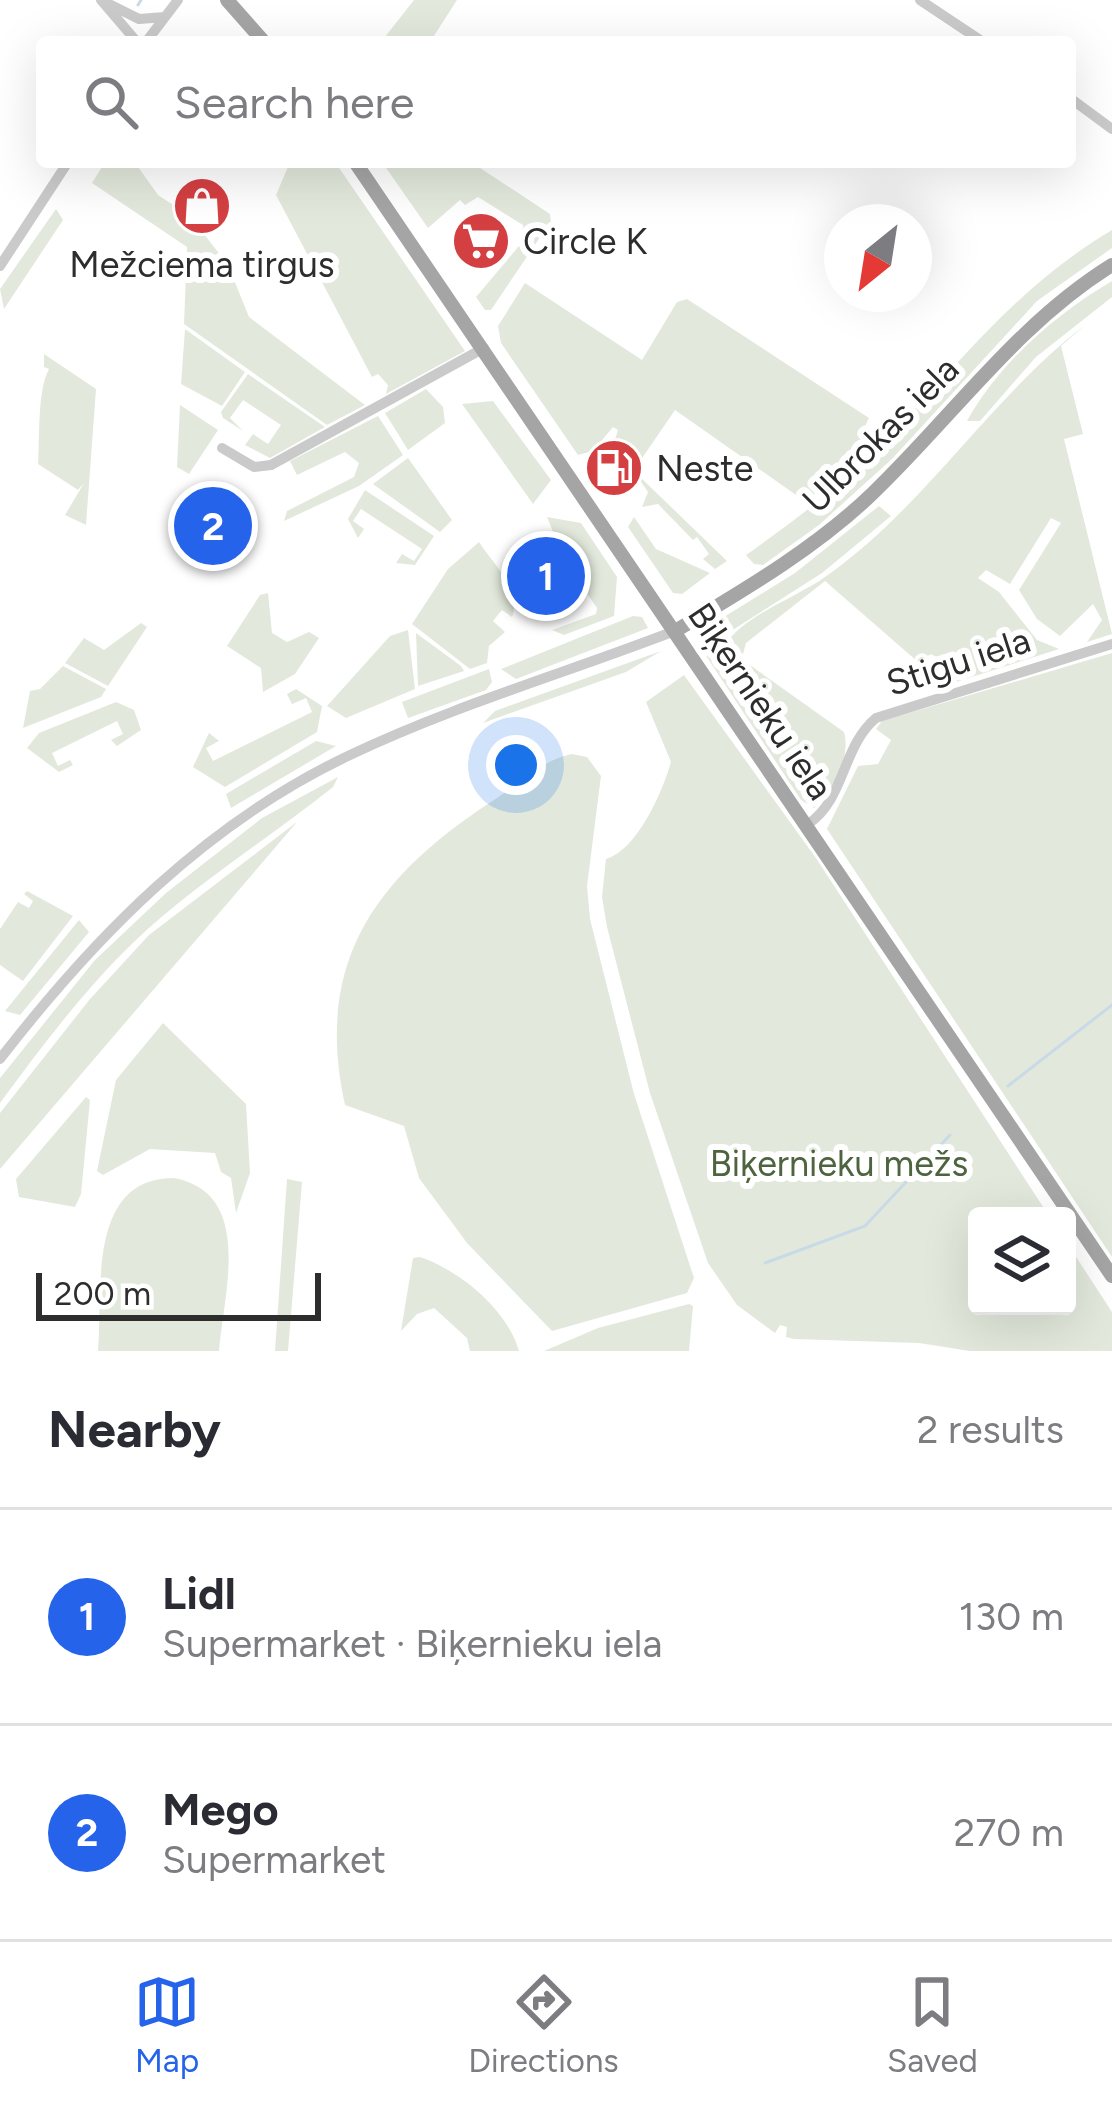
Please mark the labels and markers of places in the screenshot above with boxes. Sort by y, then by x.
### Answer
shop icon: Mežciema tirgus [171,175,233,237]
supermarket icon: Circle K [450,210,512,272]
place label: Circle K [523,220,647,263]
place label: Mežciema tirgus [69,243,335,286]
fuel station icon: Neste [583,437,645,499]
place label: Neste [656,447,753,490]
pin: 2 [174,481,252,571]
pin: 1 [507,531,585,621]

